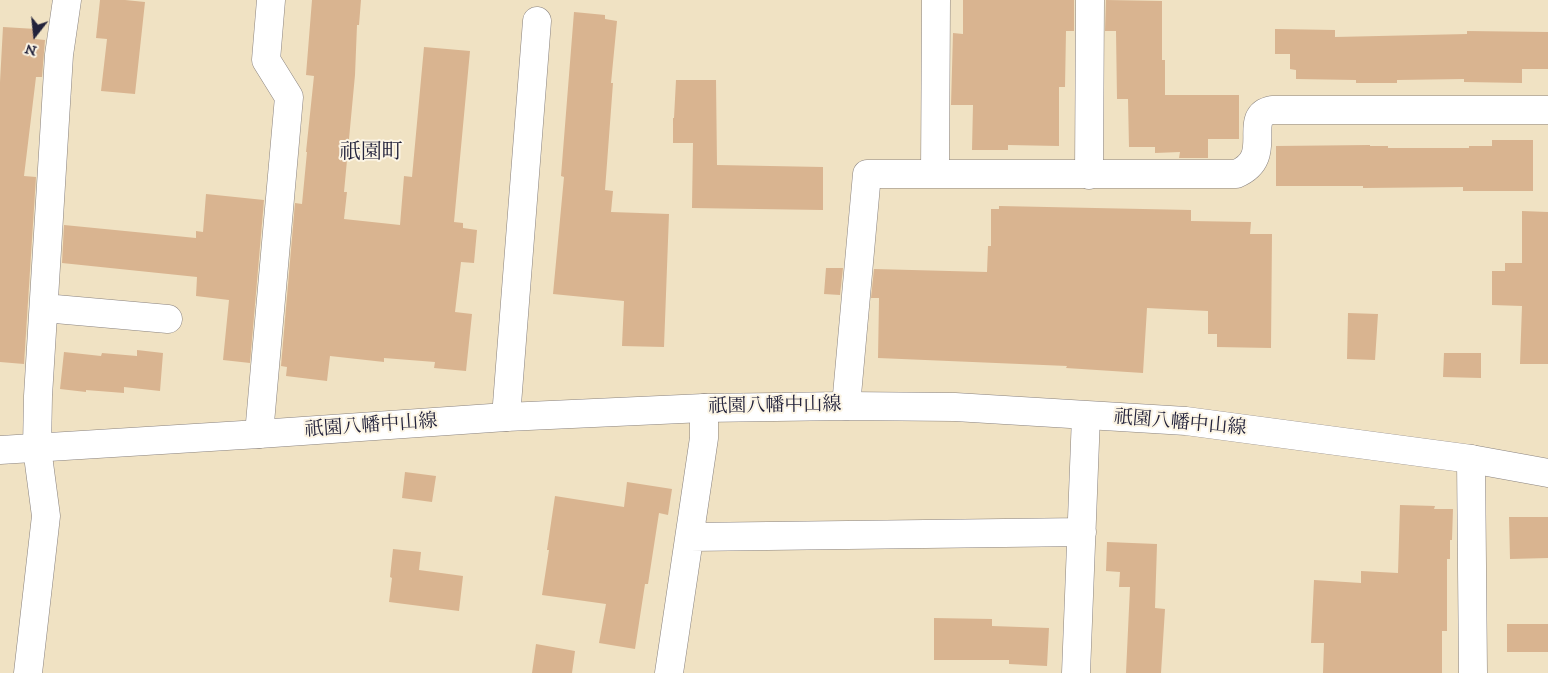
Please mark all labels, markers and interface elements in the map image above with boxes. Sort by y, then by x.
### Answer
north arrow [10,10,60,60]
text: N [23,39,39,60]
district label: 祇園町 [340,141,402,167]
street label: 祇園八幡中山線 [708,394,842,420]
street label: 祇園八幡中山線 [1113,407,1247,441]
street label: 祇園八幡中山線 [304,411,438,443]

